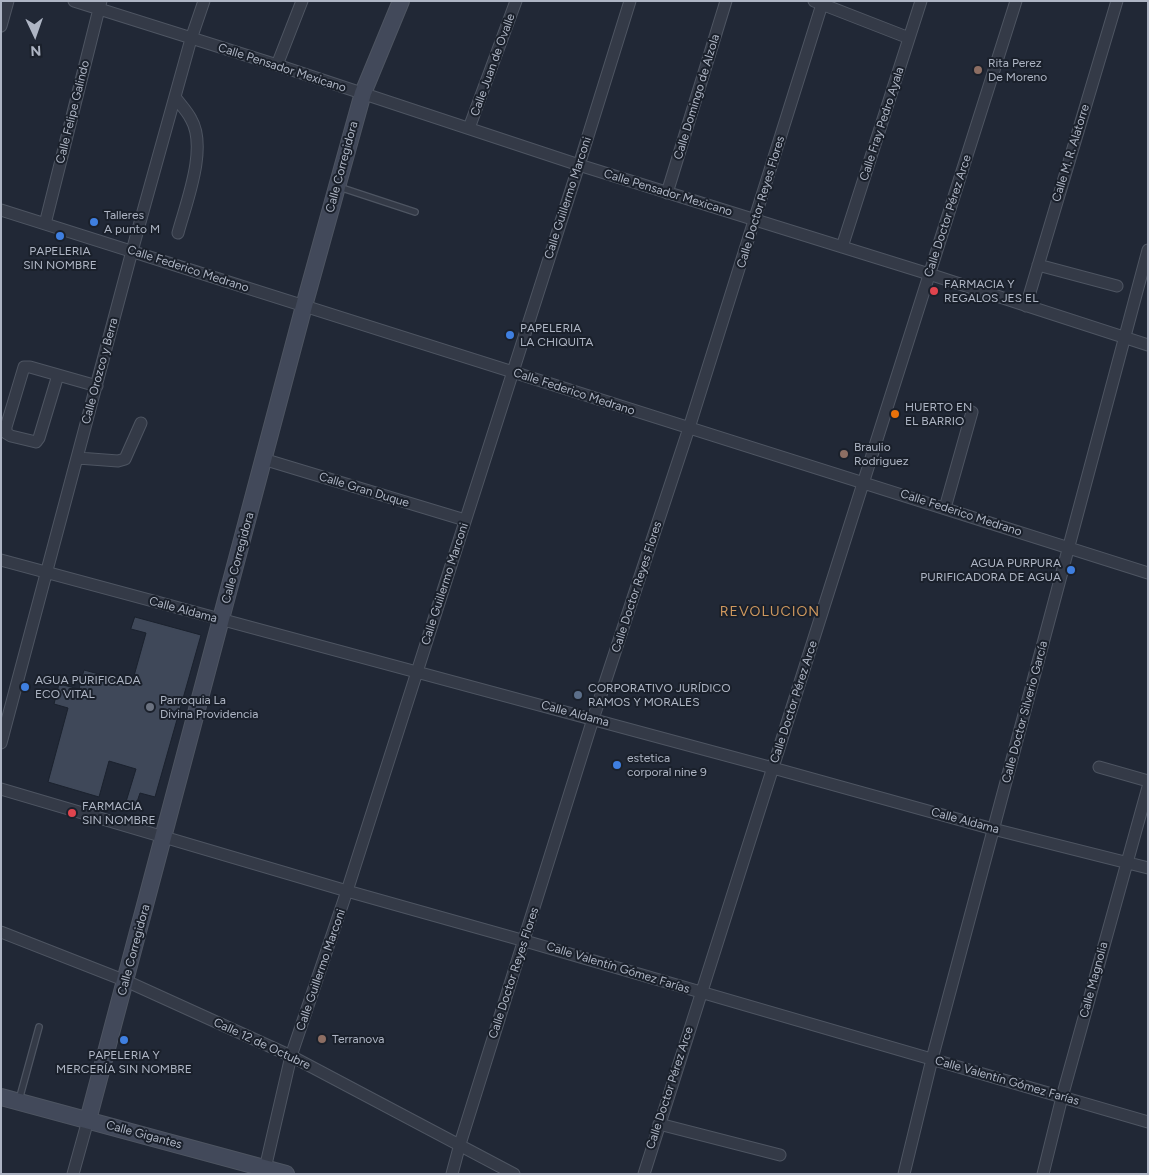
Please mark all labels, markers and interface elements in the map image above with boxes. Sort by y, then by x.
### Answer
north arrow [10,10,60,60]
street label: Calle Juan de Ovalle [468,12,518,118]
street label: Calle Domingo de Alzola [671,33,723,161]
street label: Calle Pensador Mexicano [216,40,348,96]
text: N [30,42,42,59]
place label: Rita Perez De Moreno [988,56,1047,84]
street label: Calle Felipe Galindo [53,59,93,165]
marker: Rita Perez De Moreno [972,64,984,76]
street label: Calle Fray Pedro Ayala [857,65,907,183]
street label: Calle M. R. Alatorre [1049,103,1093,203]
street label: Calle Corregidora [323,120,361,214]
street label: Calle Doctor Reyes Flores [734,134,788,270]
street label: Calle Guillermo Marconi [541,135,595,261]
street label: Calle Doctor Pérez Arce [921,153,975,279]
street label: Calle Pensador Mexicano [602,167,734,219]
place label: Talleres A punto M [104,208,160,236]
marker: Talleres A punto M [88,216,100,228]
marker: PAPELERIA SIN NOMBRE [54,230,66,242]
street label: Calle Federico Medrano [125,243,251,295]
place label: PAPELERIA SIN NOMBRE [23,244,97,272]
place label: FARMACIA Y REGALOS JES EL [944,277,1038,305]
marker: FARMACIA Y REGALOS JES EL [928,285,940,297]
street label: Calle Orozco y Berra [79,316,121,426]
place label: PAPELERIA LA CHIQUITA [520,321,593,349]
marker: PAPELERIA LA CHIQUITA [504,329,516,341]
street label: Calle Federico Medrano [511,366,637,418]
place label: HUERTO EN EL BARRIO [905,400,972,428]
marker: HUERTO EN EL BARRIO [889,408,901,420]
place label: Braulio Rodriguez [854,440,909,468]
marker: Braulio Rodriguez [838,448,850,460]
street label: Calle Gran Duque [317,469,411,511]
street label: Calle Federico Medrano [898,487,1024,539]
street label: Calle Corregidora [219,511,257,605]
street label: Calle Doctor Reyes Flores [609,520,665,654]
street label: Calle Guillermo Marconi [418,521,472,647]
place label: AGUA PURPURA PURIFICADORA DE AGUA [920,556,1061,584]
marker: AGUA PURPURA PURIFICADORA DE AGUA [1065,564,1077,576]
street label: Calle Aldama [147,594,219,626]
district label: REVOLUCION [719,604,821,620]
street label: Calle Doctor Pérez Arce [767,639,821,765]
street label: Calle Doctor Silverio García [999,639,1051,785]
place label: AGUA PURIFICADA ECO VITAL [35,673,141,701]
marker: AGUA PURIFICADA ECO VITAL [19,681,31,693]
place label: CORPORATIVO JURÍDICO RAMOS Y MORALES [588,681,731,709]
marker: CORPORATIVO JURÍDICO RAMOS Y MORALES [572,689,584,701]
place label: Parroquia La Divina Providencia [160,693,258,721]
street label: Calle Aldama [539,698,611,730]
marker: Parroquia La Divina Providencia [144,701,156,713]
place label: estetica corporal nine 9 [627,751,707,779]
marker: estetica corporal nine 9 [611,759,623,771]
place label: FARMACIA SIN NOMBRE [82,799,156,827]
street label: Calle Aldama [929,805,1001,837]
marker: FARMACIA SIN NOMBRE [66,807,78,819]
street label: Calle Corregidora [115,903,153,997]
street label: Calle Doctor Reyes Flores [486,906,542,1040]
street label: Calle Guillermo Marconi [293,907,349,1033]
street label: Calle Valentín Gómez Farías [545,939,691,997]
street label: Calle Magnolia [1077,940,1111,1020]
street label: Calle 12 de Octubre [211,1015,313,1073]
street label: Calle Doctor Pérez Arce [643,1025,697,1151]
place label: Terranova [332,1032,384,1046]
marker: Terranova [316,1033,328,1045]
marker: PAPELERIA Y MERCERÍA SIN NOMBRE [118,1034,130,1046]
place label: PAPELERIA Y MERCERÍA SIN NOMBRE [56,1048,192,1076]
street label: Calle Valentín Gómez Farías [933,1054,1081,1108]
street label: Calle Gigantes [104,1118,184,1152]

